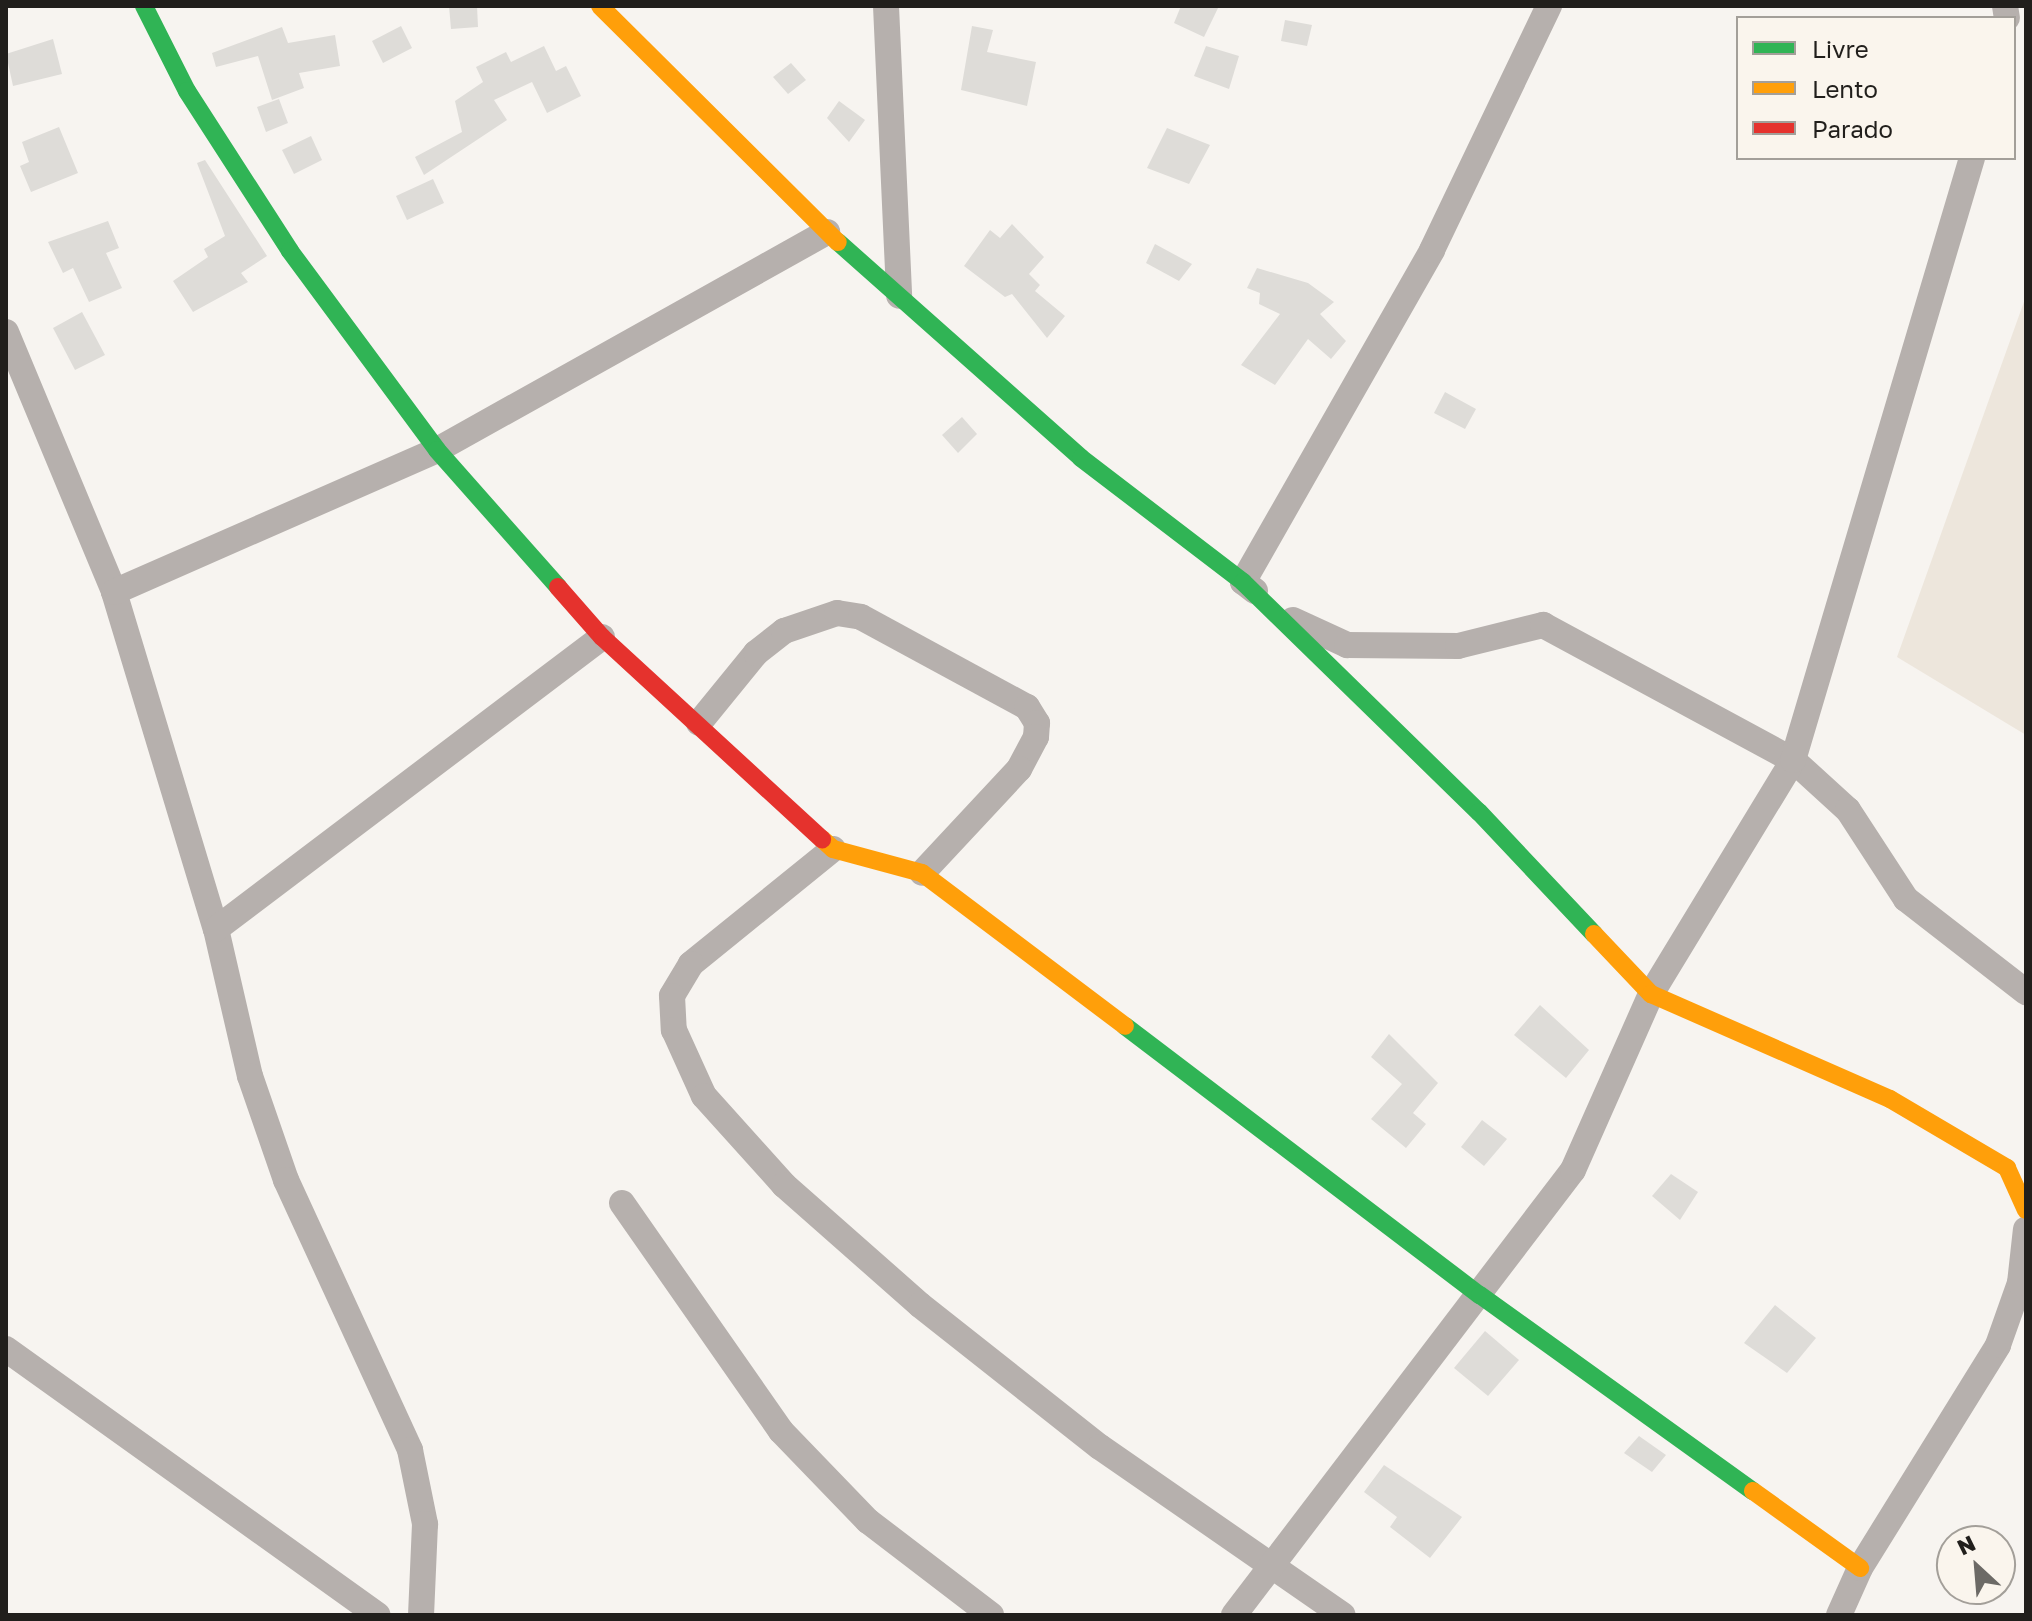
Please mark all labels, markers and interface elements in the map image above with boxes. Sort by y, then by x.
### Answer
legend [1736,16,2016,160]
text: Livre [1812,34,1869,63]
text: Lento [1812,74,1878,103]
text: Parado [1812,114,1893,143]
north arrow [1936,1525,2016,1605]
text: N [1953,1529,1980,1561]

